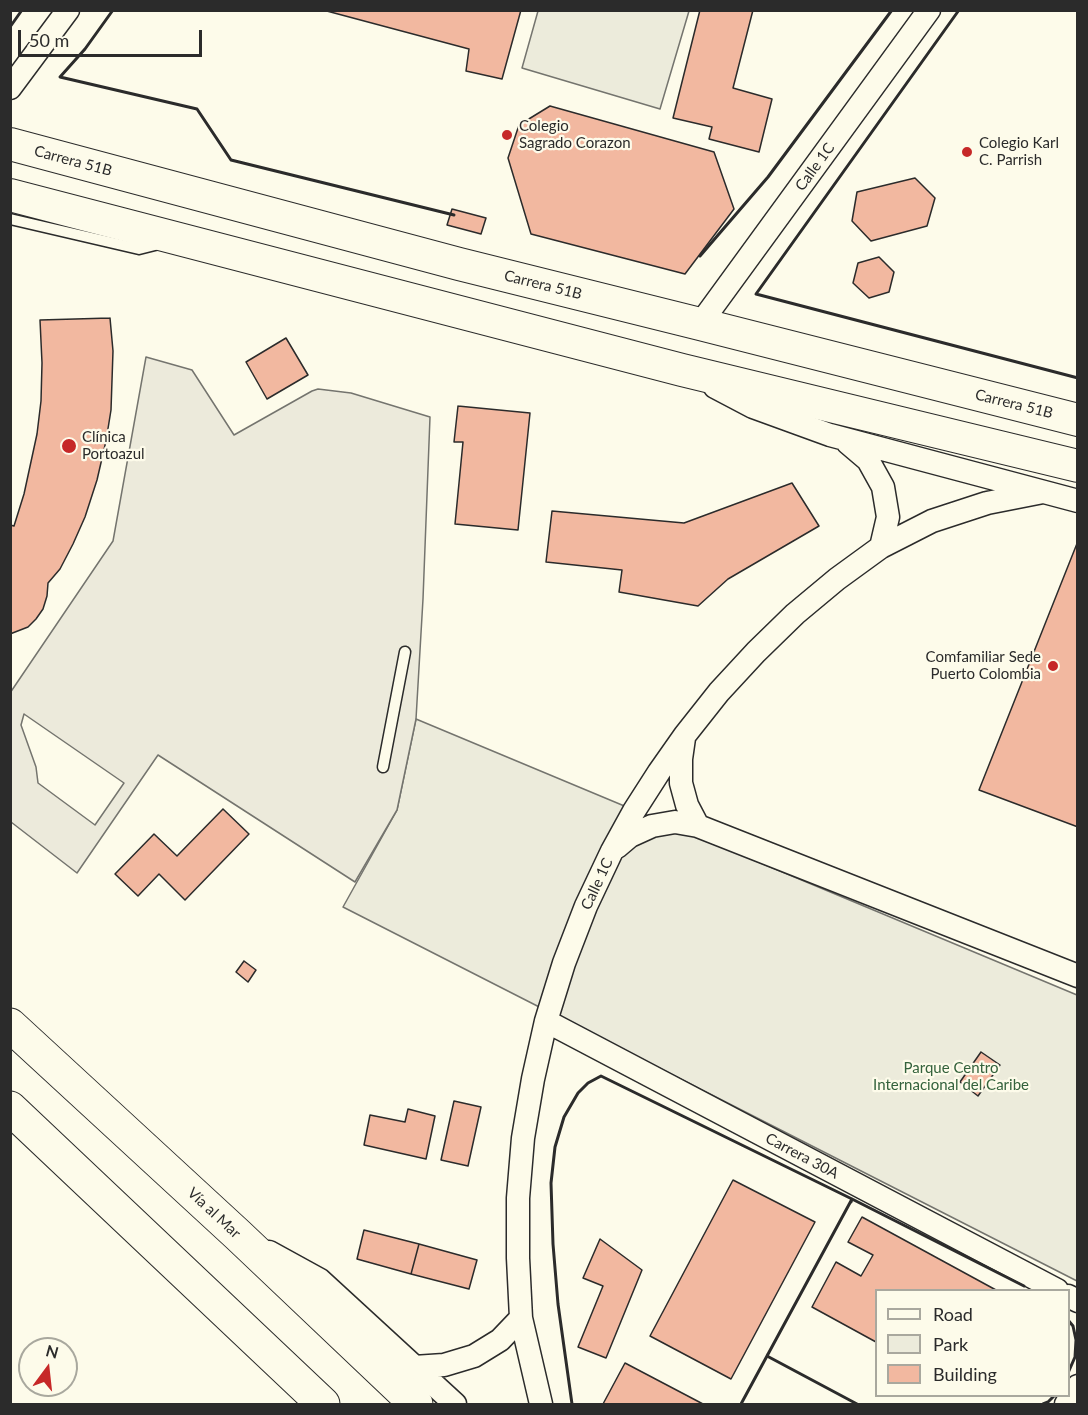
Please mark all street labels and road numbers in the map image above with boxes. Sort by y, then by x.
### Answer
street label: Calle 1C [792,139,838,195]
street label: Carrera 51B [32,142,114,180]
street label: Carrera 51B [502,267,584,303]
street label: Carrera 51B [973,386,1055,422]
street label: Calle 1C [577,855,617,913]
street label: Carrera 30A [762,1129,842,1183]
street label: Vía al Mar [184,1184,244,1242]

